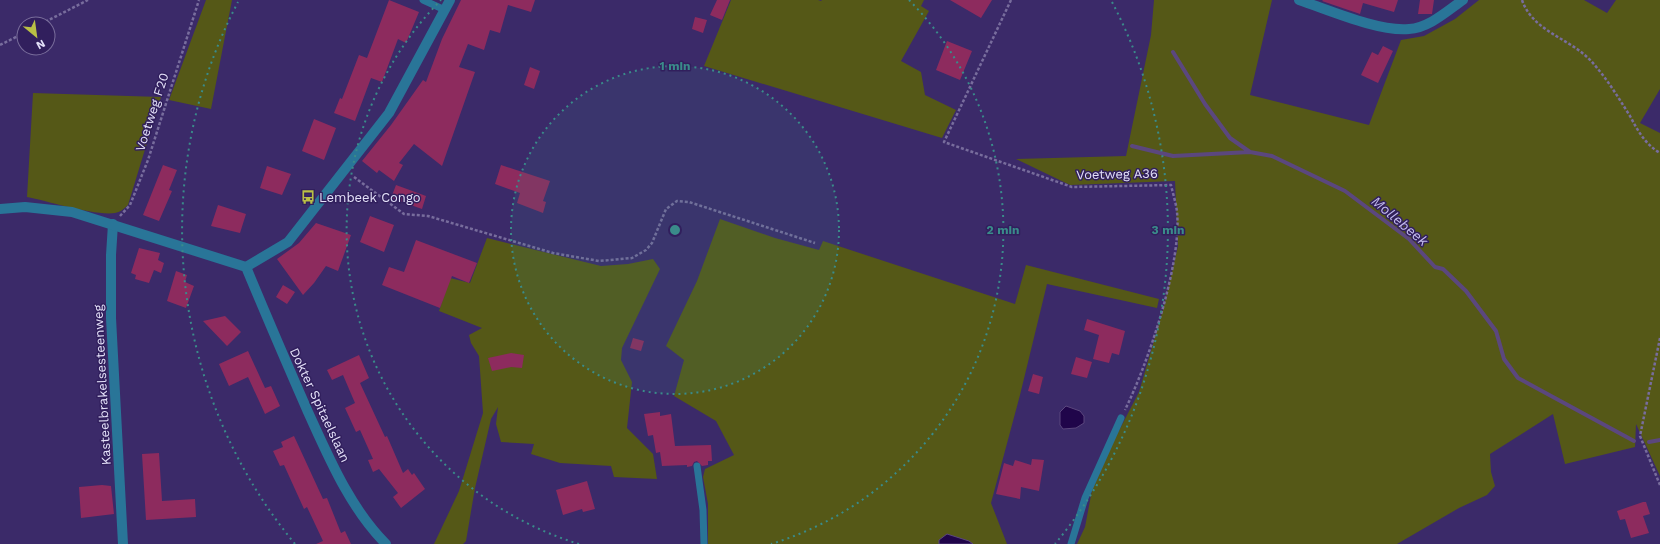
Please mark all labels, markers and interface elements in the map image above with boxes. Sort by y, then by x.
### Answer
north arrow [16,16,56,56]
text: N [34,37,47,52]
text: 1 min [660,59,690,73]
street label: Voetweg F20 [132,71,172,153]
street label: Voetweg A36 [1076,166,1158,182]
bus stop icon: Lembeek Congo [300,189,316,205]
place label: Lembeek Congo [319,190,421,205]
water label: Mollebeek [1369,193,1432,249]
centre of rings [668,223,682,237]
text: 2 min [987,223,1019,237]
text: 3 min [1152,223,1184,237]
street label: Kasteelbrakelsesteenweg [90,304,114,466]
street label: Dokter Spitaelslaan [287,345,353,465]

